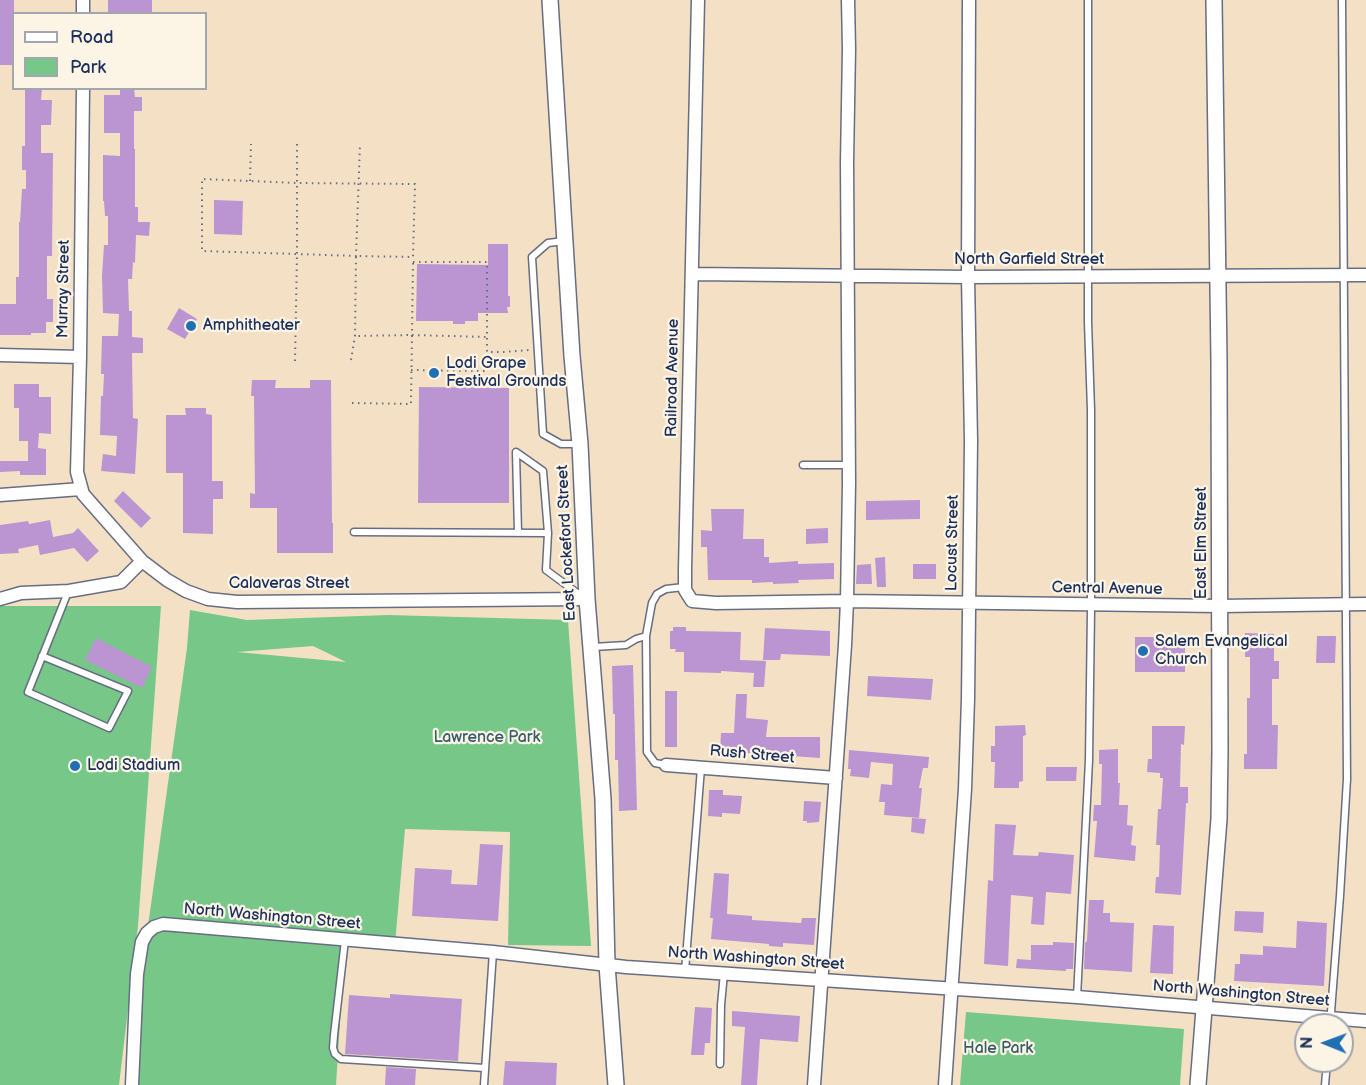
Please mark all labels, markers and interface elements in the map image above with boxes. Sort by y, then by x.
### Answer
legend [12,12,207,90]
text: Road [70,27,114,48]
text: Park [70,57,106,78]
street label: Murray Street [54,240,74,338]
street label: North Garfield Street [954,250,1104,270]
place label: Amphitheater [203,316,300,336]
marker: Amphitheater [184,319,198,333]
street label: Railroad Avenue [662,319,684,437]
place label: Lodi Grape Festival Grounds [446,354,566,392]
marker: Lodi Grape Festival Grounds [427,366,441,380]
street label: East Lockeford Street [553,464,581,622]
street label: East Elm Street [1192,487,1212,599]
street label: Locust Street [943,495,963,591]
street label: Calaveras Street [229,574,349,594]
street label: Central Avenue [1051,578,1163,600]
place label: Salem Evangelical Church [1155,632,1288,670]
marker: Salem Evangelical Church [1136,644,1150,658]
park label: Lawrence Park [434,728,540,748]
street label: Rush Street [709,742,795,768]
place label: Lodi Stadium [87,756,180,776]
marker: Lodi Stadium [68,759,82,773]
street label: North Washington Street [183,900,361,934]
street label: North Washington Street [667,943,845,975]
street label: North Washington Street [1152,977,1330,1011]
north arrow [1294,1013,1354,1073]
text: N [1298,1037,1317,1049]
park label: Hale Park [963,1039,1033,1059]

